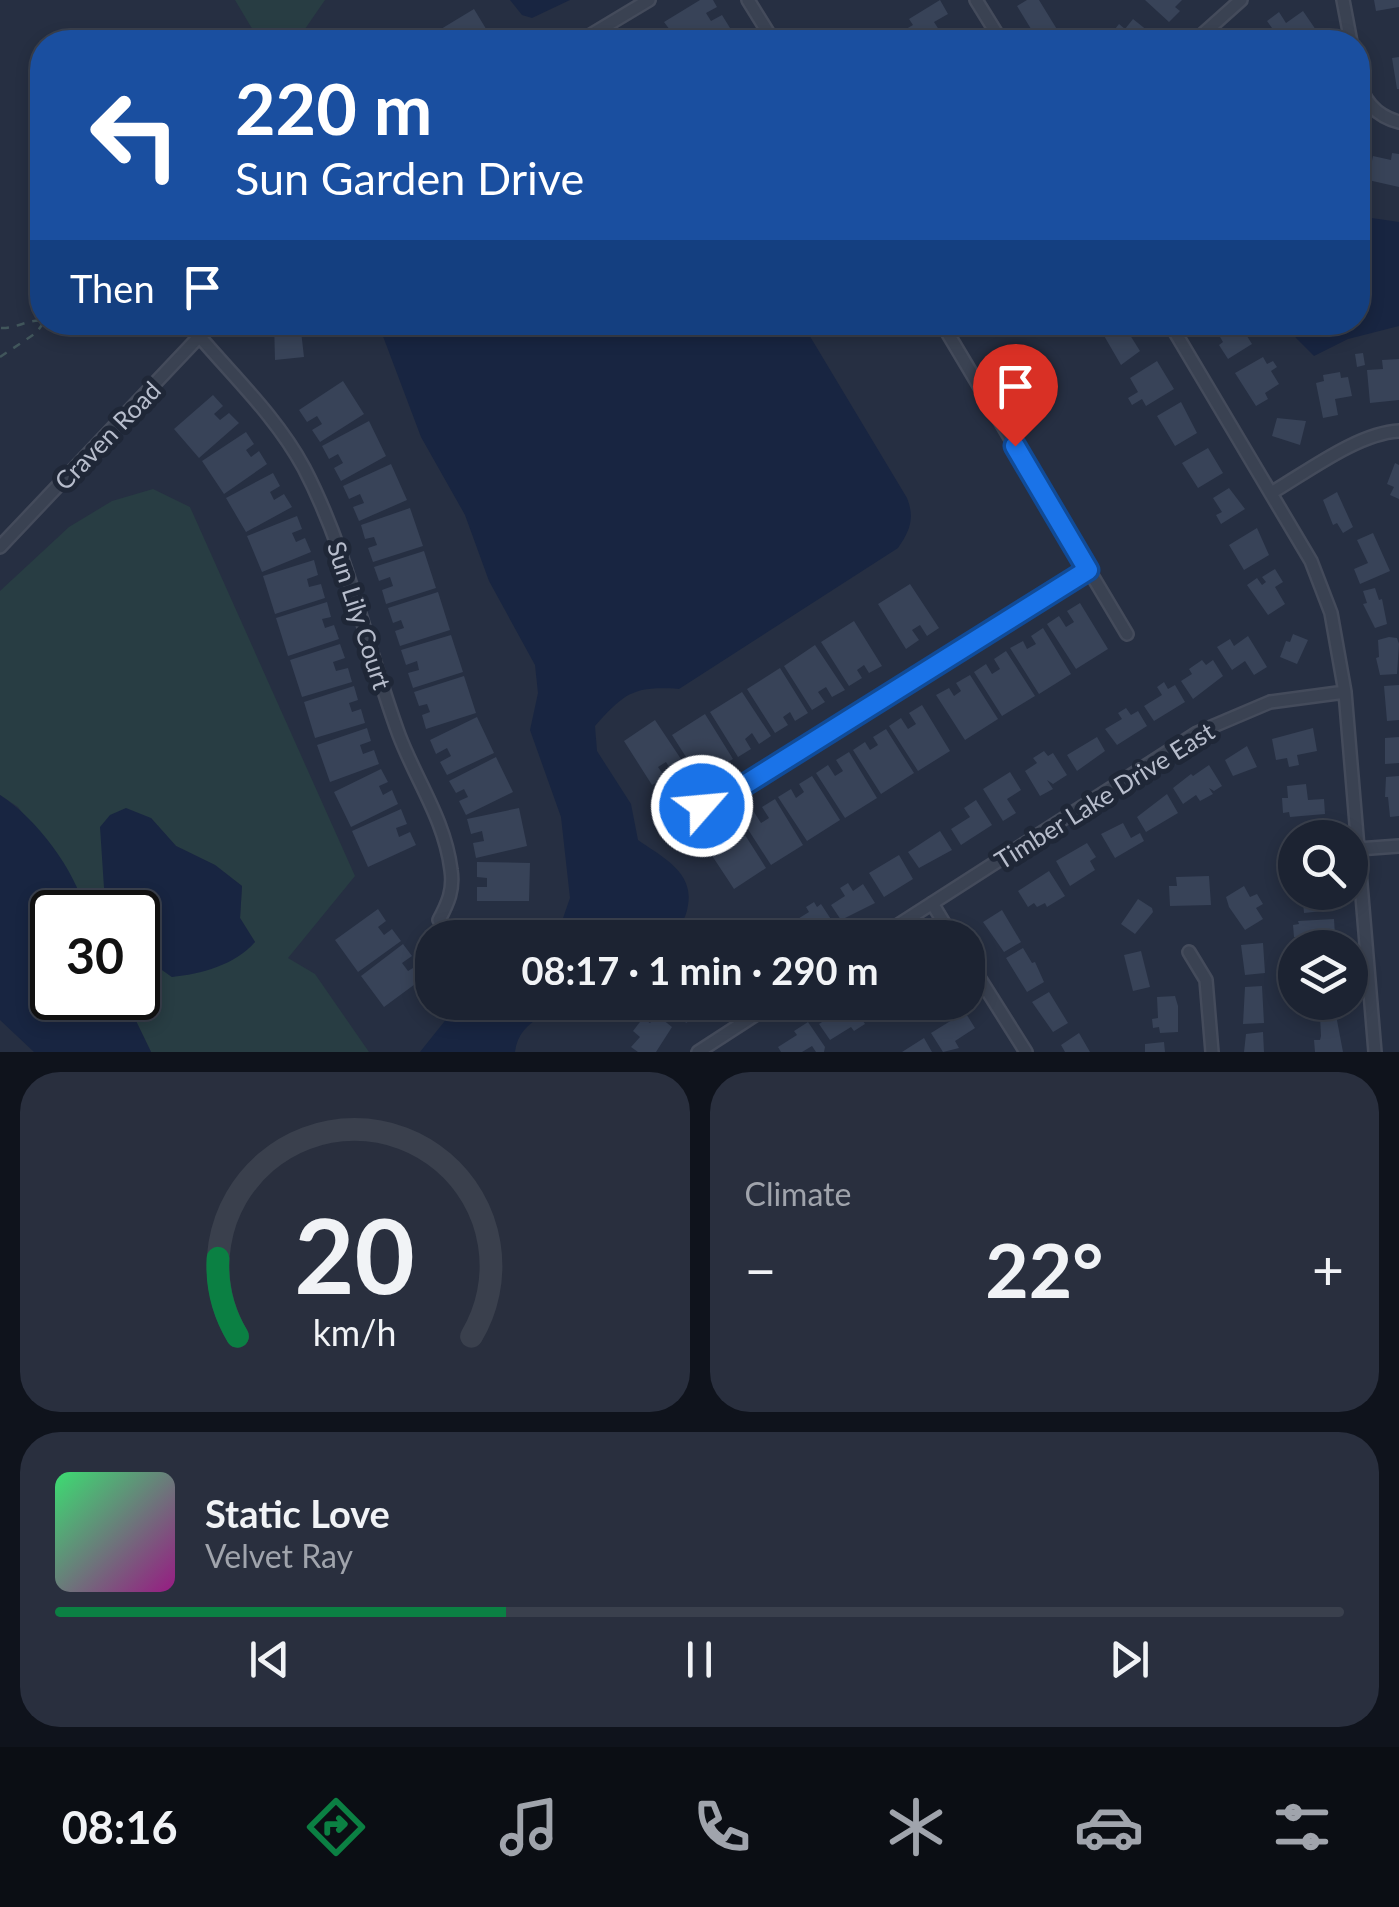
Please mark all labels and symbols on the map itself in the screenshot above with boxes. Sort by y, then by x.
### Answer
pin [973,344,1058,447]
street label: Craven Road [48,374,166,496]
street label: Sun Lily Court [322,537,398,693]
street label: Timber Lake Drive East [989,715,1219,875]
position arrow [650,754,754,858]
speed limit sign: 30 [30,890,160,1020]

